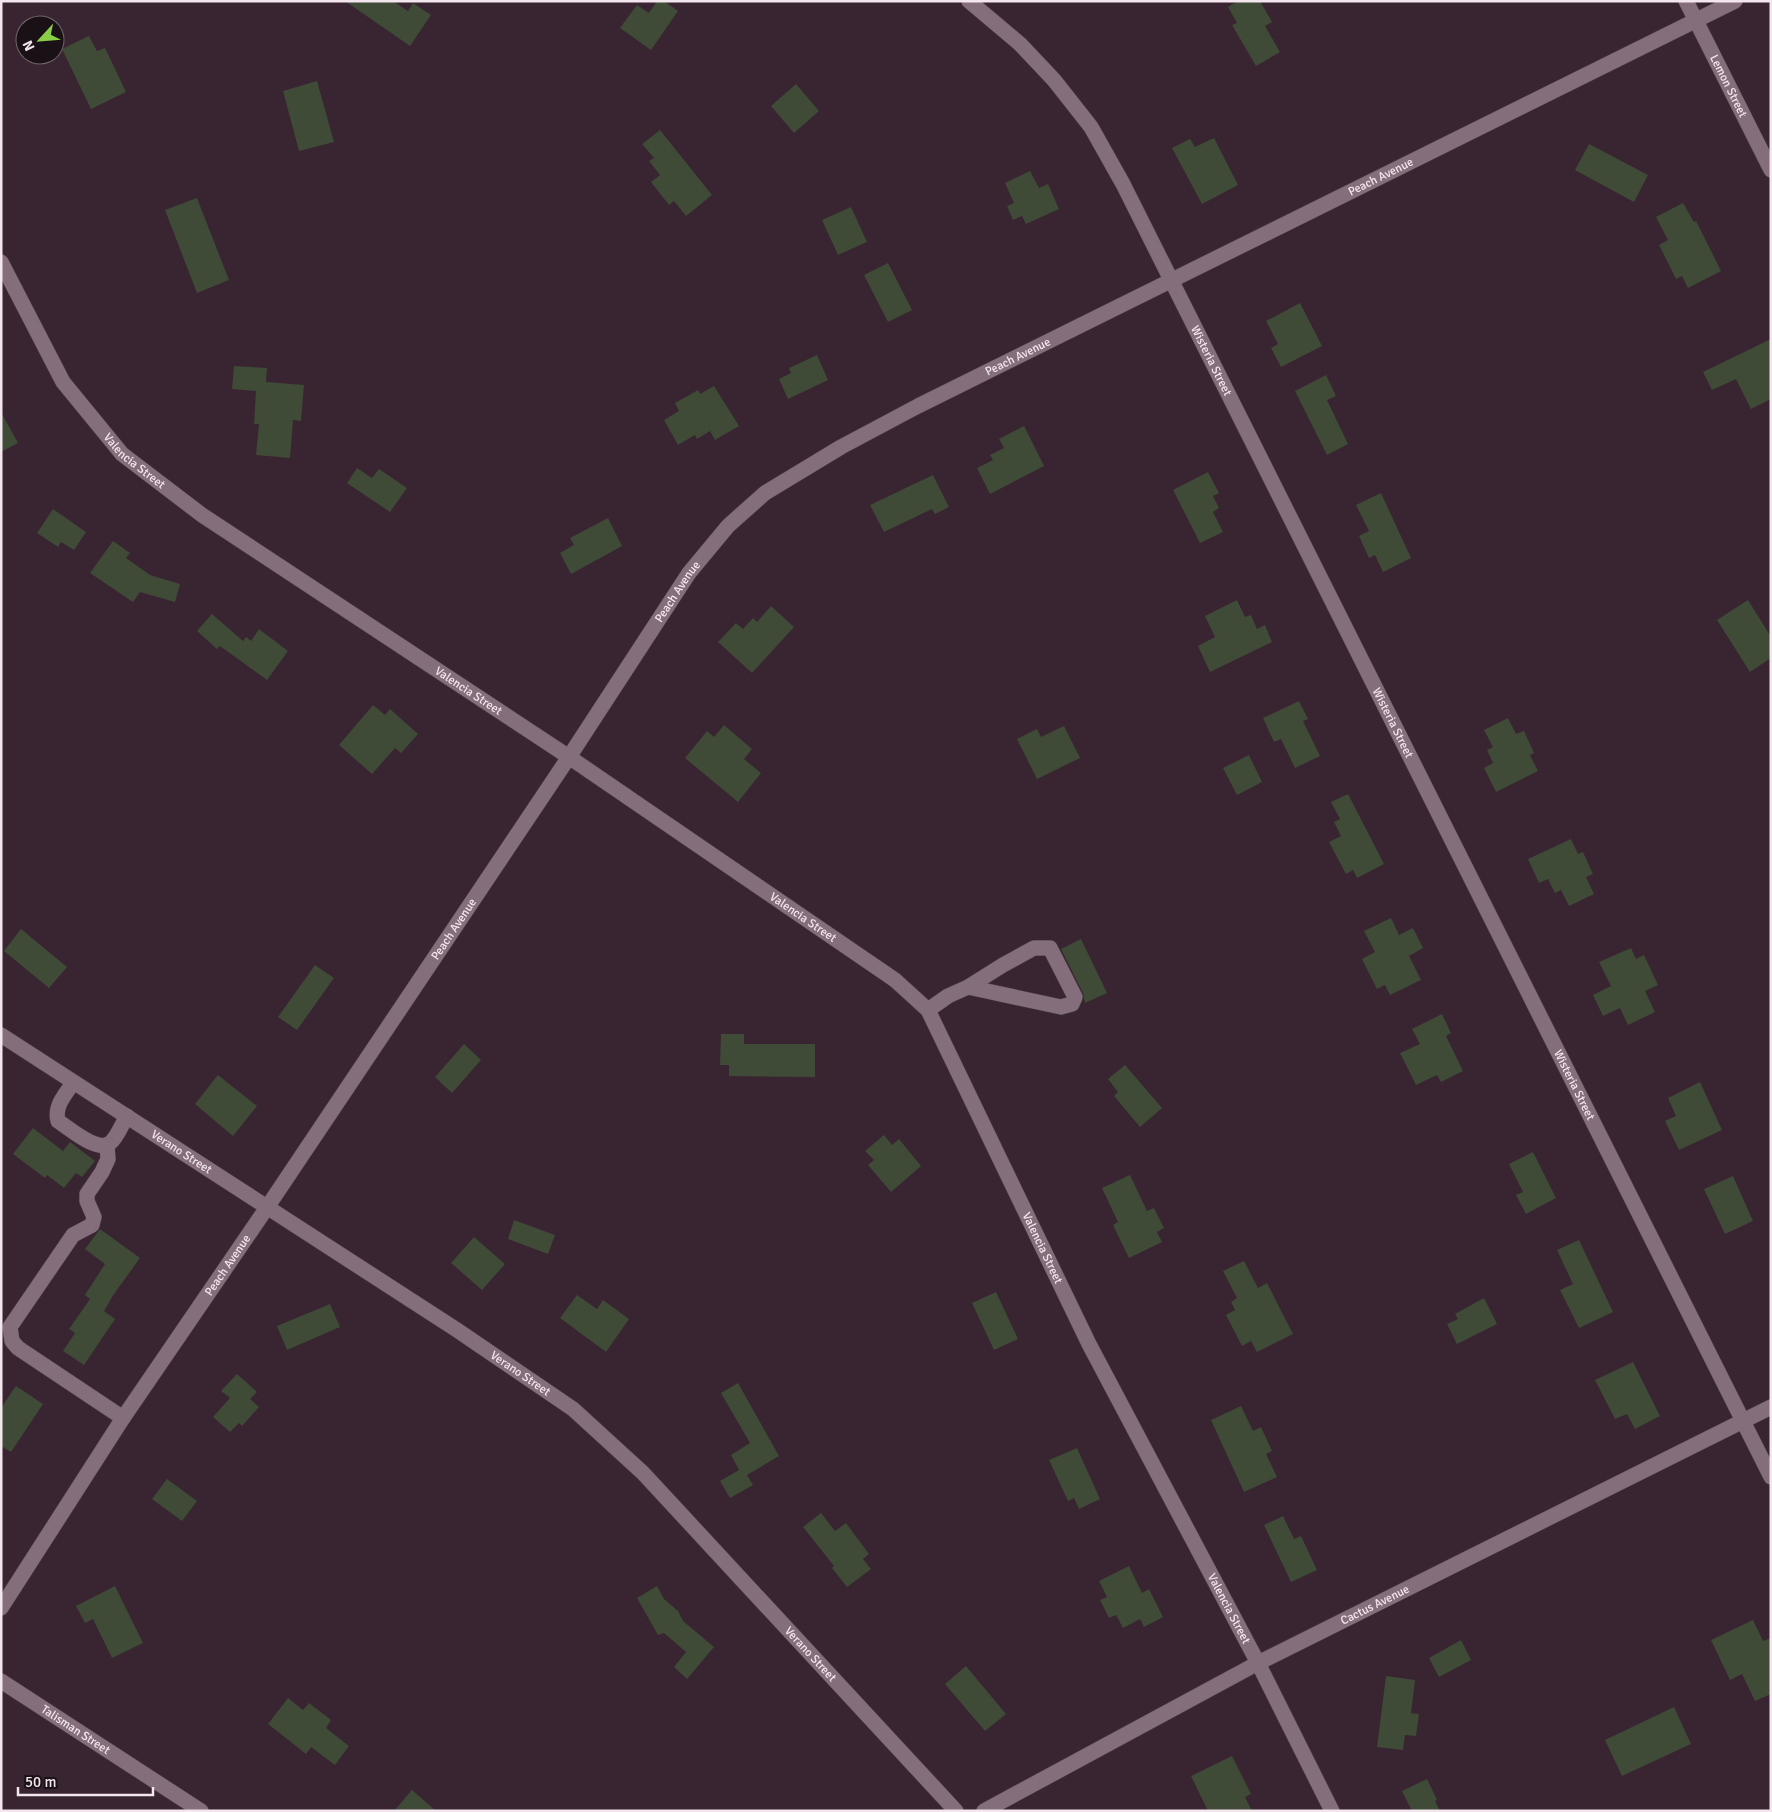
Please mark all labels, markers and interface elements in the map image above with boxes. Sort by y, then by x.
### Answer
north arrow [15,15,65,65]
text: N [19,37,39,54]
street label: Lemon Street [1706,52,1750,120]
street label: Peach Avenue [1346,155,1416,200]
street label: Wisteria Street [1187,323,1235,399]
street label: Peach Avenue [983,334,1053,379]
street label: Valencia Street [100,430,168,492]
street label: Peach Avenue [652,558,704,625]
street label: Valencia Street [432,664,505,719]
street label: Wisteria Street [1369,685,1416,761]
street label: Valencia Street [767,889,839,946]
street label: Peach Avenue [428,896,480,963]
street label: Wisteria Street [1550,1047,1598,1123]
street label: Verano Street [148,1127,214,1177]
street label: Valencia Street [1019,1210,1066,1286]
street label: Peach Avenue [202,1232,254,1299]
street label: Verano Street [487,1348,553,1399]
street label: Valencia Street [1204,1571,1253,1646]
street label: Cactus Avenue [1338,1582,1412,1629]
street label: Verano Street [781,1624,839,1685]
street label: Talisman Street [38,1702,113,1758]
scale bar [18,1764,152,1796]
text: 50 m [25,1773,56,1791]

